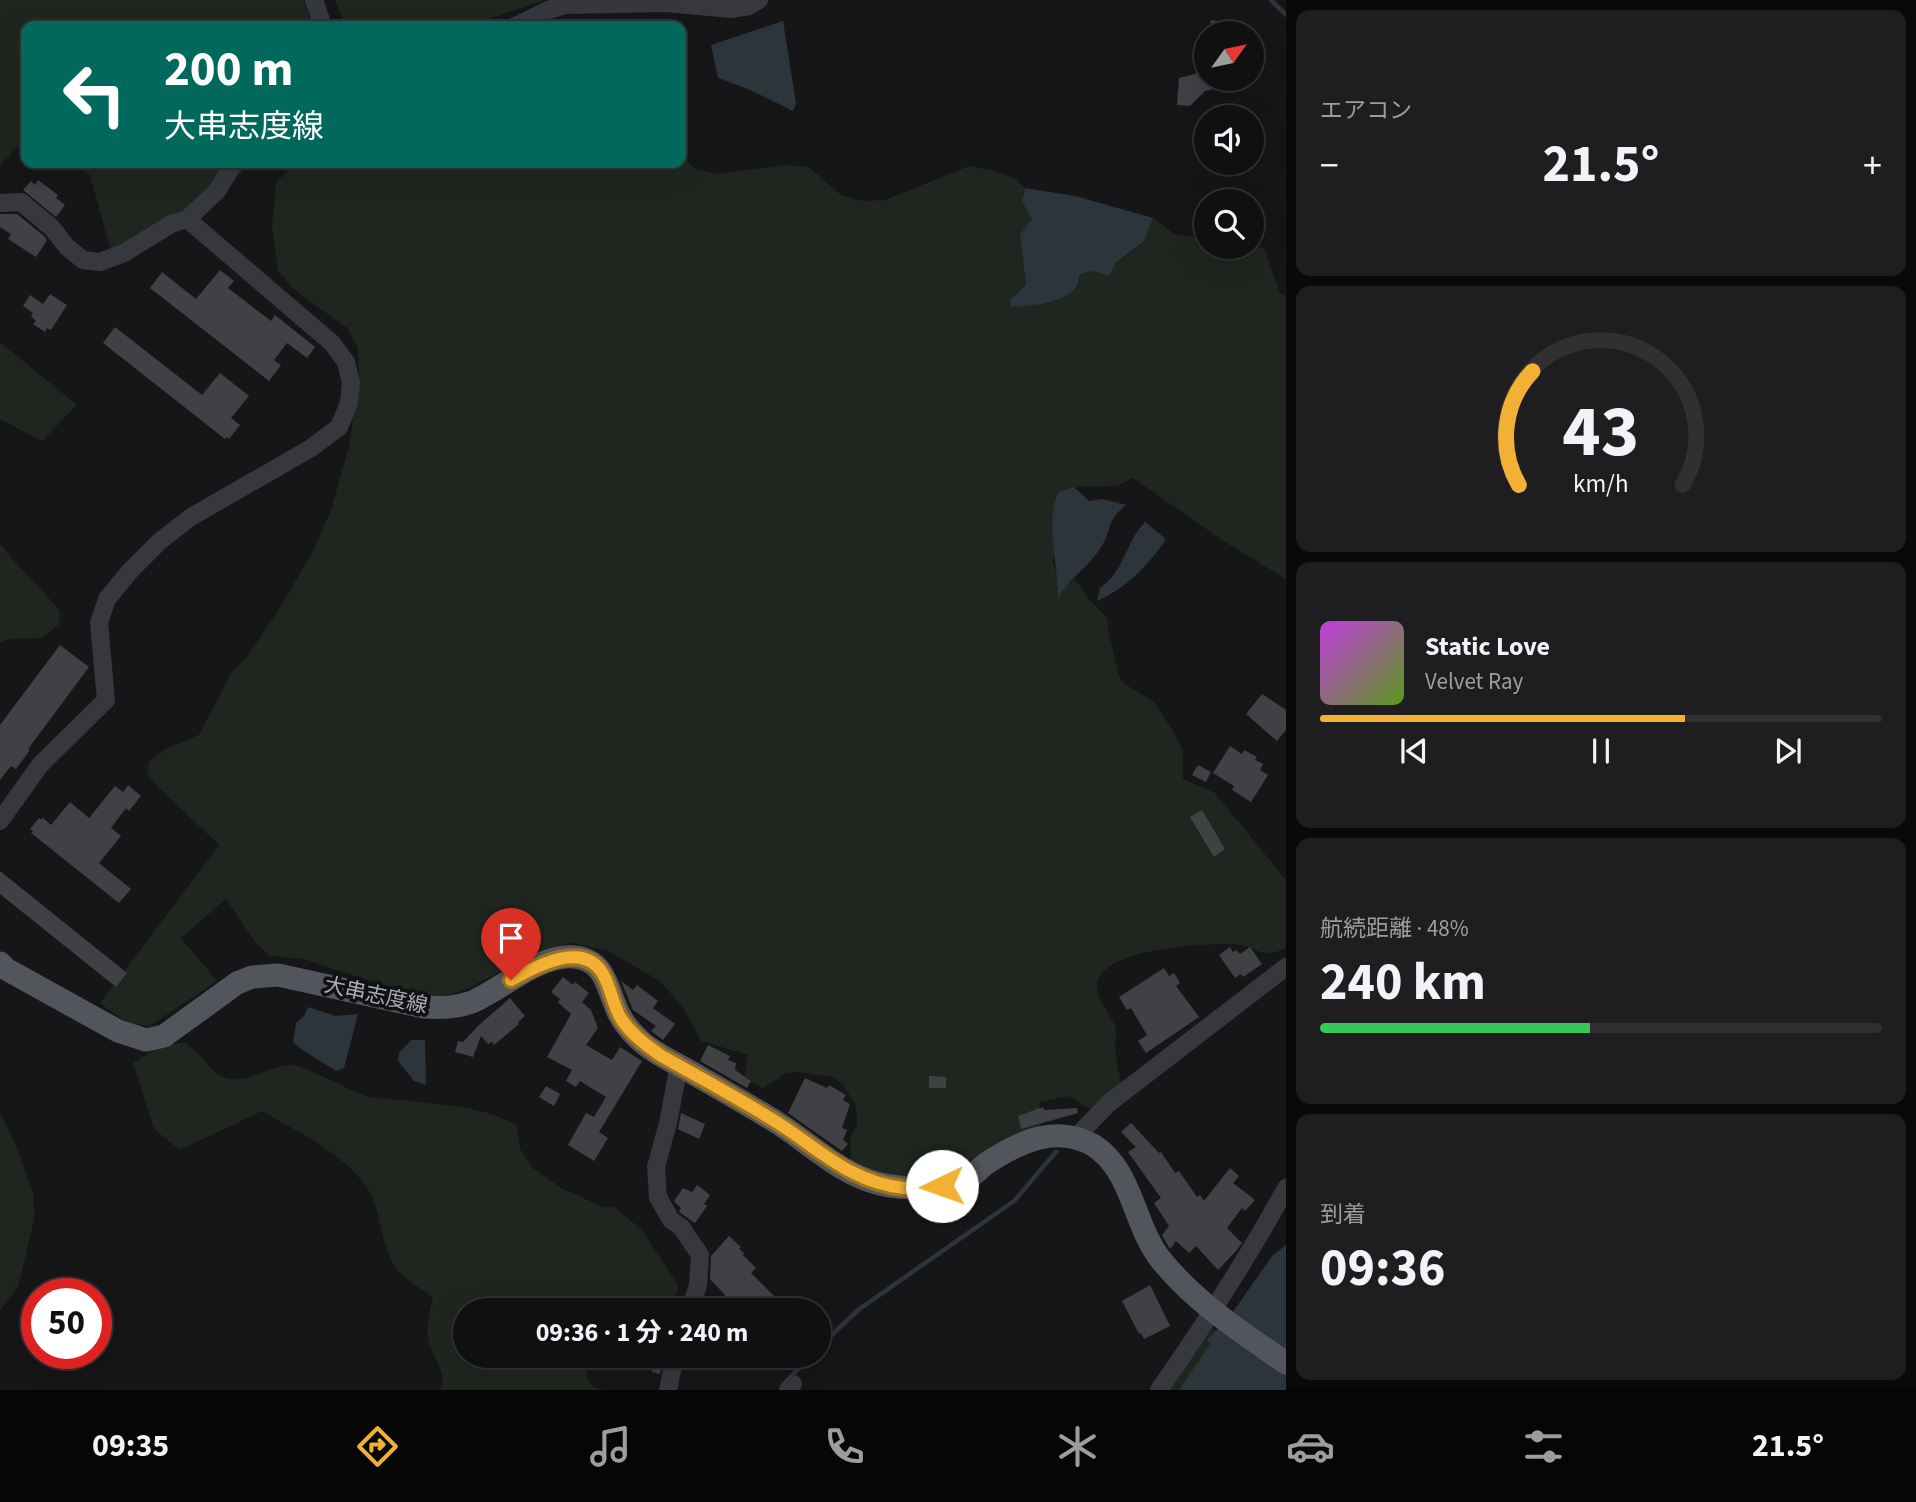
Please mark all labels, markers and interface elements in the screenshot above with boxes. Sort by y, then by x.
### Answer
north arrow [1194,21,1264,91]
map controls [1194,21,1264,259]
text: 200 m [164,35,293,105]
icon: left [49,49,140,140]
text: エアコン [1320,94,1412,127]
text: 大串志度線 [164,104,324,150]
button: sound [1194,105,1264,175]
text: 21.5° [1543,128,1659,202]
text: − [1320,139,1339,193]
text: + [1863,139,1882,193]
button: search [1194,189,1264,259]
text: 43 [1563,380,1639,484]
text: km/h [1573,466,1629,502]
text: Static Love [1425,628,1550,665]
text: Velvet Ray [1425,665,1523,698]
icon: previous [1395,732,1433,770]
icon: pause [1582,732,1620,770]
icon: next [1769,732,1807,770]
pin [481,908,541,980]
text: 航続距離 · 48% [1320,912,1469,945]
icon: arrive [492,919,530,957]
text: 240 km [1320,946,1486,1020]
street label: 大串志度線 [322,969,430,1021]
position arrow [905,1149,979,1223]
text: 到着 [1320,1198,1366,1231]
text: 09:36 [1320,1232,1445,1306]
speed limit sign: 50 [21,1278,112,1369]
text: 09:36 · 1 分 · 240 m [536,1314,748,1351]
icon: directions [353,1422,402,1471]
icon: music [586,1422,635,1471]
icon: phone [820,1422,869,1471]
icon: climate [1053,1422,1102,1471]
icon: car [1286,1422,1335,1471]
icon: filters [1519,1422,1568,1471]
text: 09:35 [92,1423,169,1469]
text: 21.5° [1752,1423,1824,1469]

